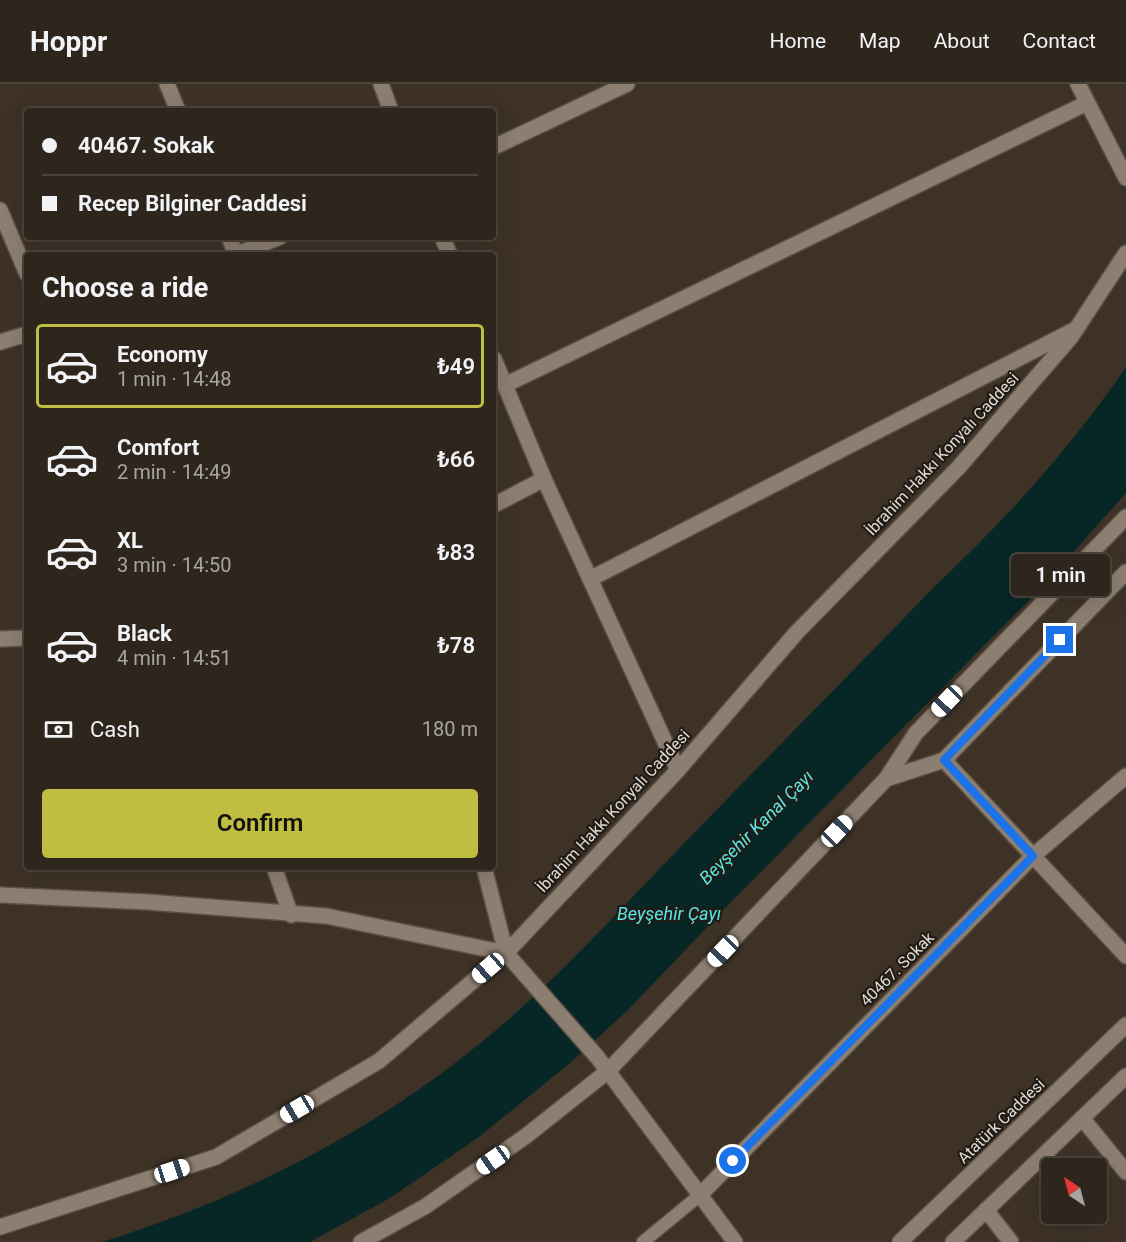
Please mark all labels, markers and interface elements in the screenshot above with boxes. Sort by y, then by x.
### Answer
text: Hoppr [30,25,107,58]
text: Home [770,29,826,53]
text: Map [859,29,901,53]
text: About [934,29,990,53]
text: Contact [1023,29,1096,53]
text: 40467. Sokak [78,133,214,158]
text: Recep Bilginer Caddesi [78,191,307,216]
text: Choose a ride [42,272,208,304]
icon: car [45,339,99,393]
text: Economy [117,342,208,367]
text: ₺49 [437,354,475,379]
text: 1 min · 14:48 [117,367,232,391]
street label: İbrahim Hakkı Konyalı Caddesi [862,369,1022,539]
icon: car [45,432,99,486]
text: Comfort [117,435,199,460]
text: ₺66 [437,447,475,472]
text: 2 min · 14:49 [117,460,232,484]
icon: car [45,525,99,579]
text: XL [117,528,143,553]
text: ₺83 [437,540,475,565]
text: 3 min · 14:50 [117,553,232,577]
callout: 1 min [1010,553,1110,595]
text: 1 min [1035,563,1086,587]
icon: car [45,618,99,672]
text: Black [117,621,172,646]
route end [1046,626,1073,653]
text: ₺78 [437,633,475,658]
text: 4 min · 14:51 [117,646,232,670]
car [928,682,966,720]
icon: cash [42,713,75,746]
text: Cash [90,717,140,742]
text: 180 m [422,717,478,741]
street label: İbrahim Hakkı Konyalı Caddesi [533,726,693,896]
water label: Beyşehir Kanal Çayı [695,766,817,888]
button: Confirm [42,789,478,858]
car [818,812,856,850]
water label: Beyşehir Çayı [617,903,721,924]
street label: 40467. Sokak [856,927,939,1010]
car [704,932,742,970]
car [469,949,507,987]
street label: Atatürk Caddesi [954,1075,1048,1167]
car [277,1092,317,1126]
car [473,1142,513,1178]
route start [719,1147,746,1174]
car [152,1157,192,1185]
north arrow [1041,1158,1107,1224]
map controls [1041,1158,1107,1224]

